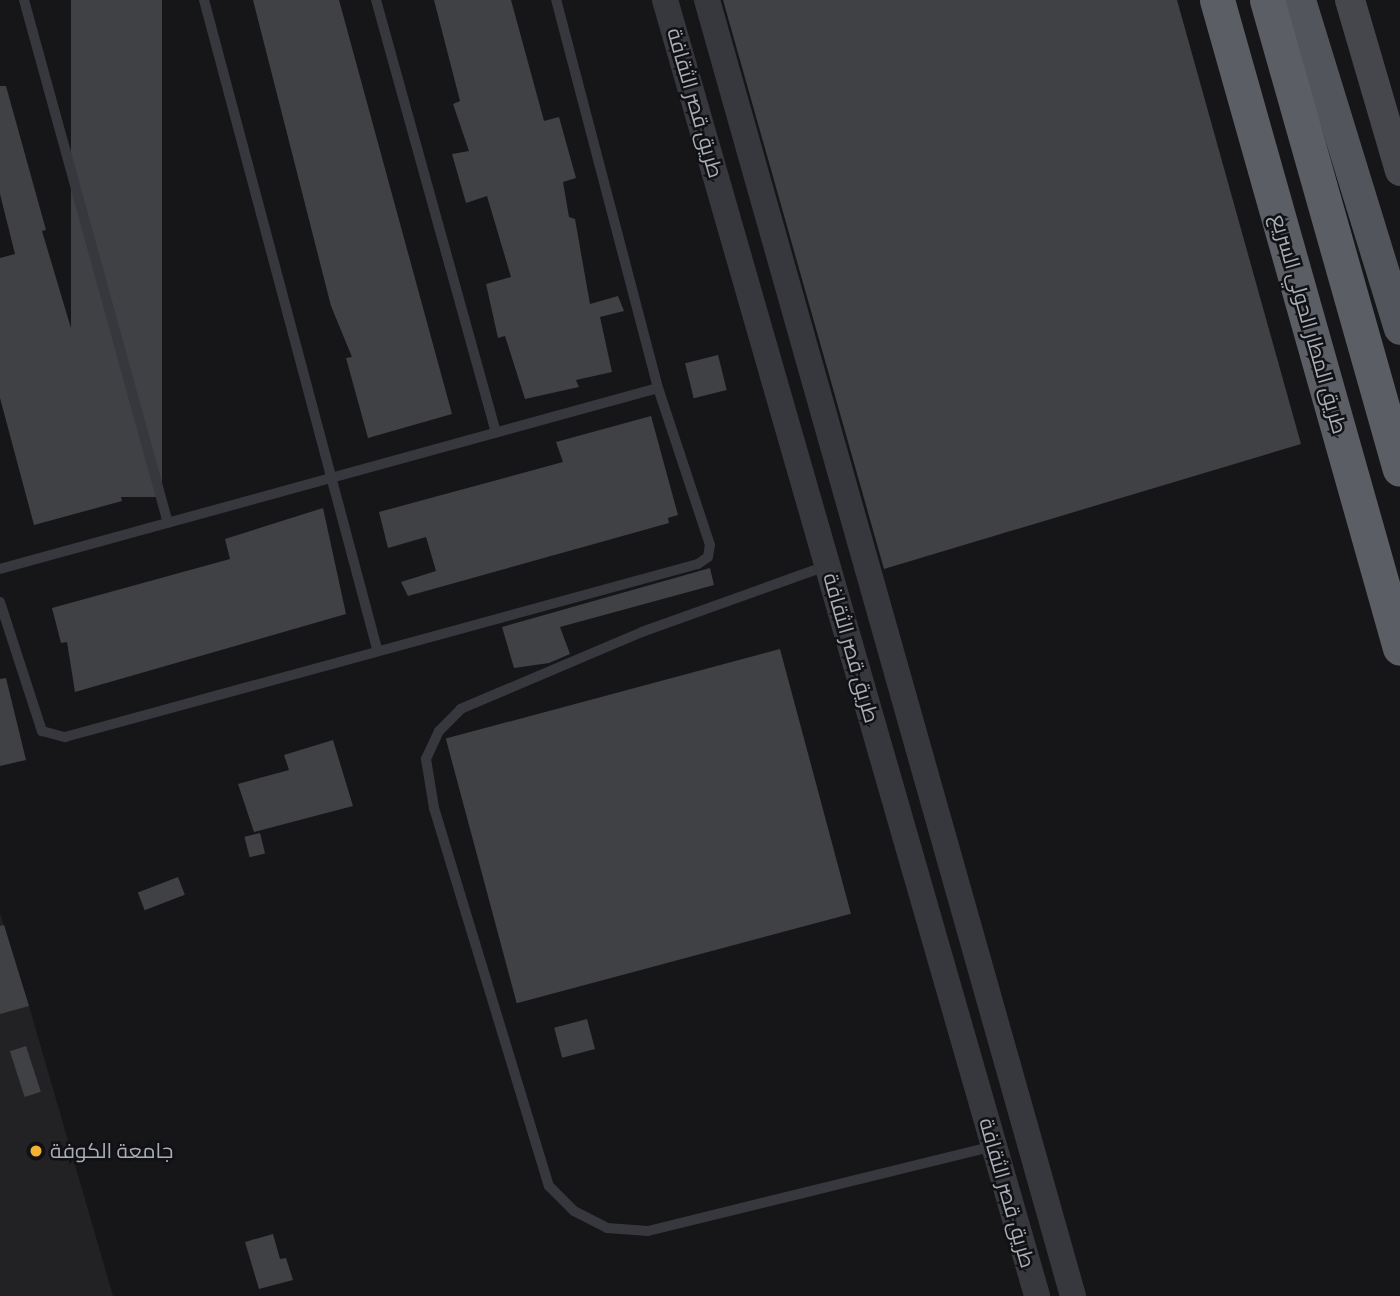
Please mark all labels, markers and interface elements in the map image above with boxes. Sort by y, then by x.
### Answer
street label: طريق قصر الثقافة [662,25,728,181]
street label: طريق المطار الحولي السريع [1266,211,1352,437]
street label: طريق قصر الثقافة [818,570,884,726]
street label: طريق قصر الثقافة [974,1115,1040,1271]
place label: جامعة الكوفة [50,1138,173,1164]
marker: جامعة الكوفة [28,1143,44,1159]

